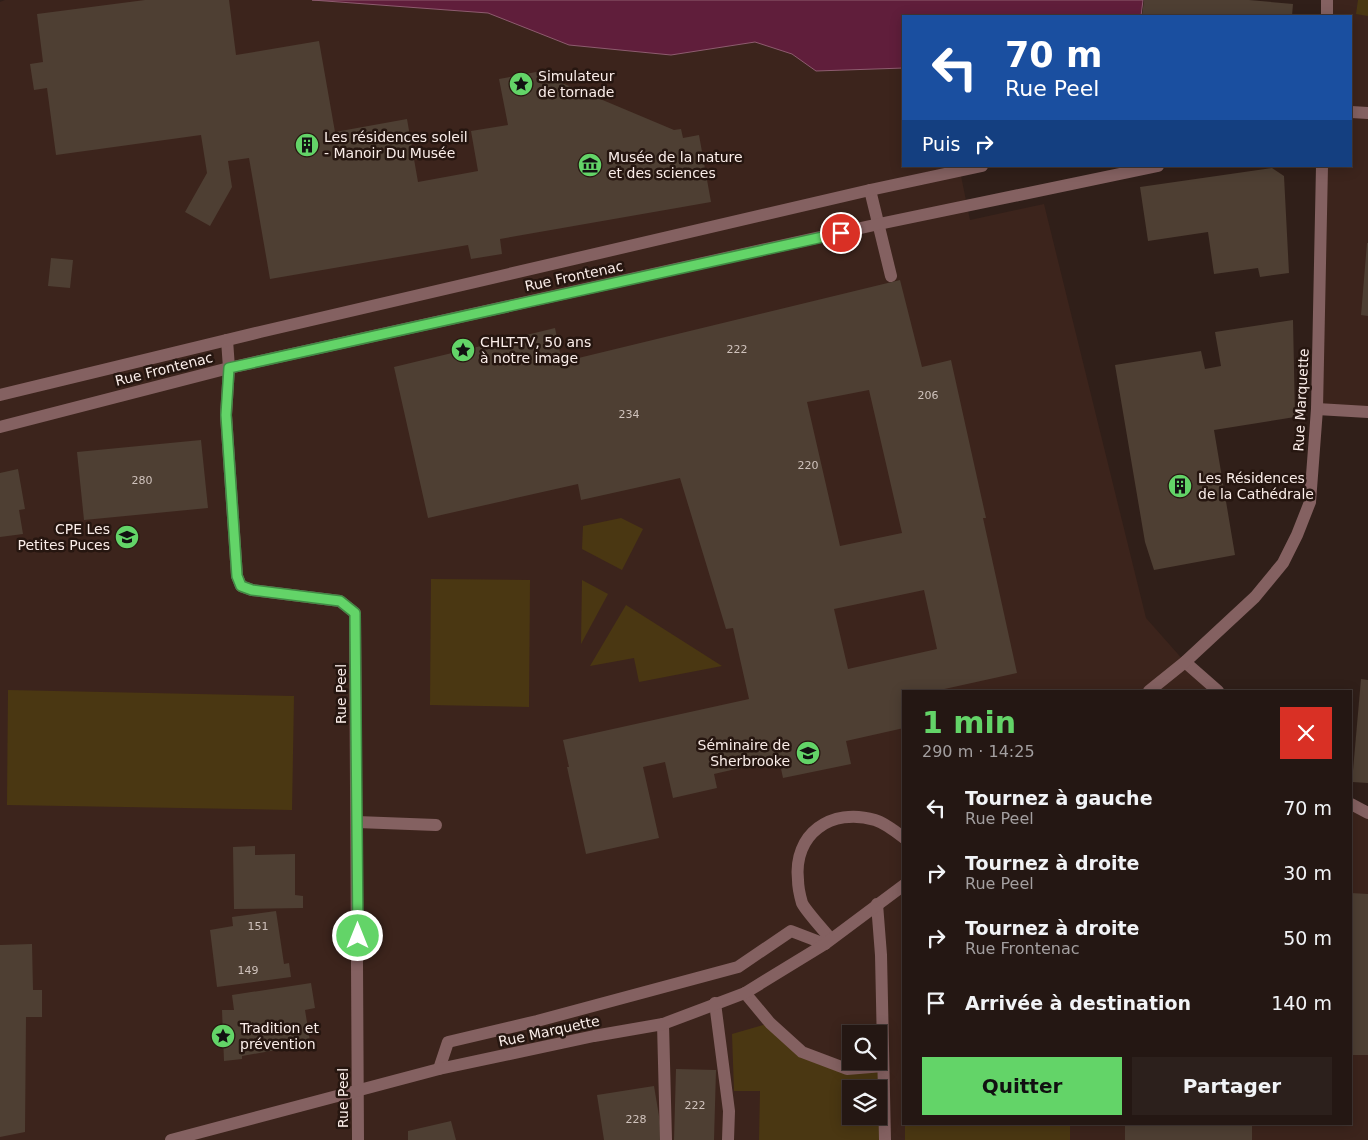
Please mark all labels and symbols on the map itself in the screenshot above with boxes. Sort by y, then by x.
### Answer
place label: Simulateur de tornade [538,68,615,100]
place icon: Simulateur de tornade [508,71,534,97]
place label: Les résidences soleil - Manoir Du Musée [324,129,468,161]
building icon: Les résidences soleil - Manoir Du Musée [294,132,320,158]
place label: Musée de la nature et des sciences [608,149,743,181]
museum icon: Musée de la nature et des sciences [577,152,603,178]
pin [820,212,862,254]
street label: Rue Frontenac [523,258,625,294]
place label: CHLT-TV, 50 ans à notre image [480,334,591,366]
place icon: CHLT-TV, 50 ans à notre image [450,337,476,363]
house number: 222 [727,343,748,356]
street label: Rue Marquette [1290,348,1312,452]
street label: Rue Frontenac [113,349,215,389]
house number: 206 [918,389,939,402]
house number: 234 [619,408,640,421]
house number: 220 [798,459,819,472]
place label: Les Résidences de la Cathédrale [1198,470,1314,502]
building icon: Les Résidences de la Cathédrale [1167,473,1193,499]
house number: 280 [132,474,153,487]
place label: CPE Les Petites Puces [18,521,110,553]
school or university icon: CPE Les Petites Puces [114,524,140,550]
street label: Rue Peel [333,664,349,724]
place label: Séminaire de Sherbrooke [698,737,790,769]
school or university icon: Séminaire de Sherbrooke [795,740,821,766]
position arrow [331,909,383,961]
house number: 151 [248,920,269,933]
house number: 149 [238,964,259,977]
street label: Rue Marquette [497,1012,601,1050]
place label: Tradition et prévention [239,1020,319,1052]
place icon: Tradition et prévention [210,1023,236,1049]
street label: Rue Peel [335,1068,351,1128]
house number: 222 [685,1099,706,1112]
house number: 228 [626,1113,647,1126]

